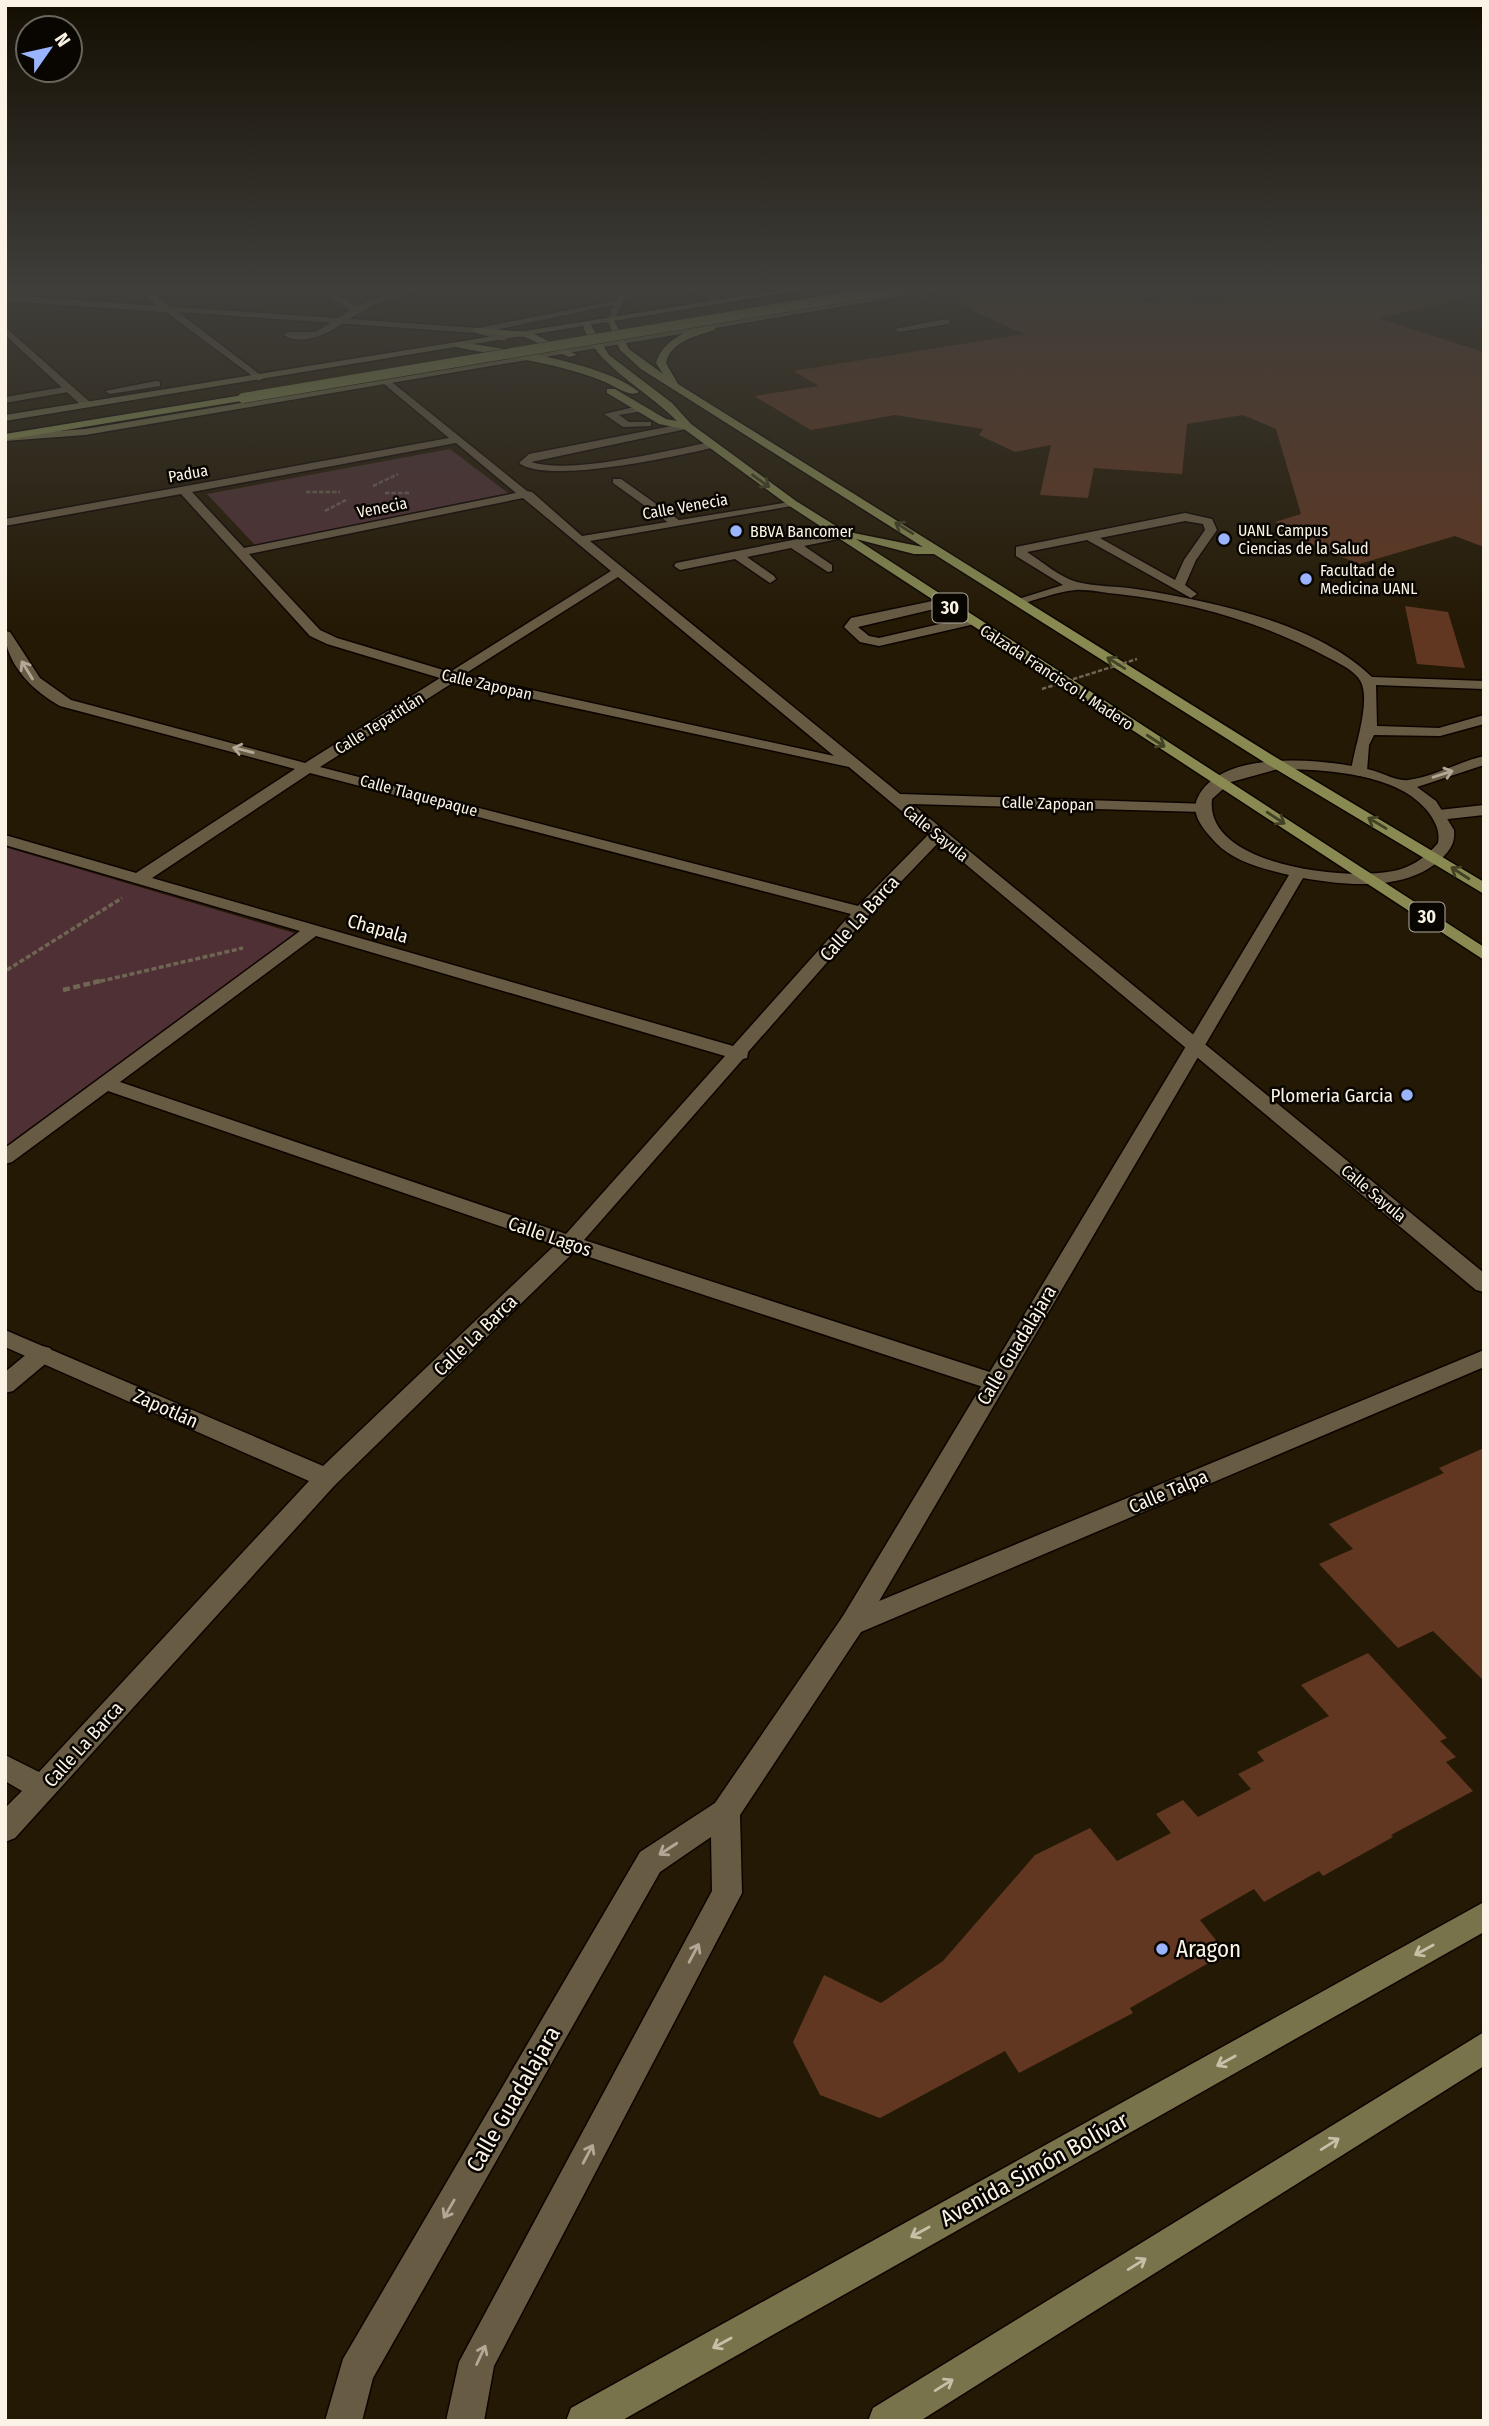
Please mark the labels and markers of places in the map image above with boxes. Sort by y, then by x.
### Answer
place label: UANL Campus Ciencias de la Salud [1238,521,1368,558]
place label: BBVA Bancomer [750,522,854,541]
marker: BBVA Bancomer [728,523,744,539]
marker: UANL Campus Ciencias de la Salud [1216,531,1232,547]
place label: Facultad de Medicina UANL [1320,561,1417,598]
marker: Facultad de Medicina UANL [1298,571,1314,587]
place label: Plomeria Garcia [1271,1084,1393,1107]
marker: Plomeria Garcia [1399,1087,1415,1103]
place label: Aragon [1176,1935,1241,1963]
marker: Aragon [1154,1941,1170,1957]

